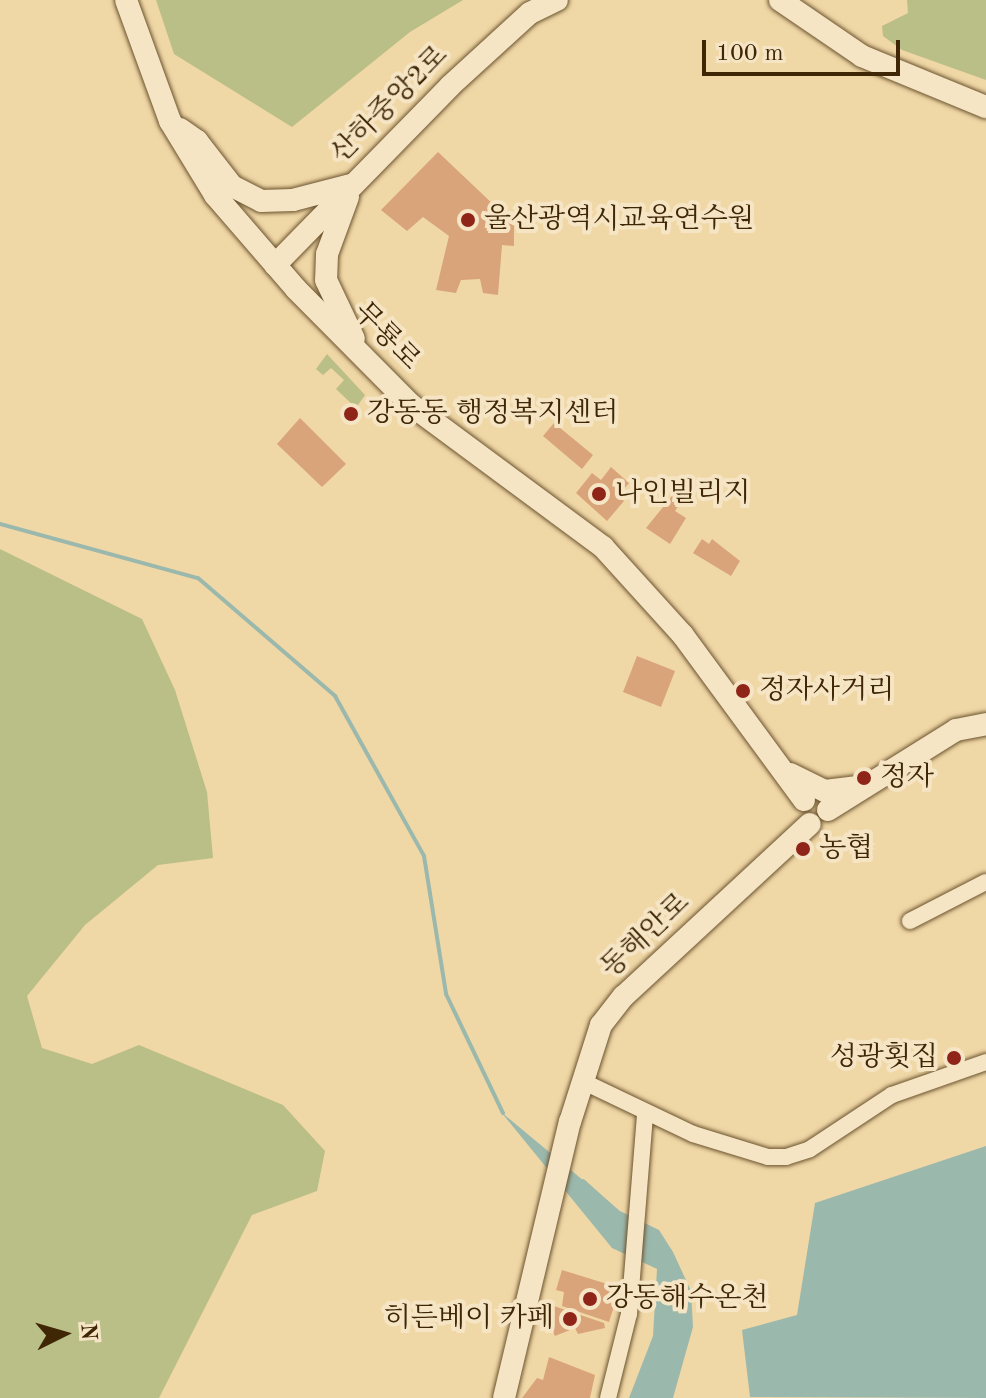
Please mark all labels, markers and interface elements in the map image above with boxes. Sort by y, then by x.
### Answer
scale bar [706,24,904,74]
street label: 산하중앙2로 [325,40,455,170]
text: 100 m [716,42,784,66]
place label: 울산광역시교육연수원 [484,203,754,237]
marker: 울산광역시교육연수원 [459,211,477,229]
street label: 무룡로 [346,296,426,378]
place label: 강동동 행정복지센터 [367,397,618,431]
marker: 강동동 행정복지센터 [342,405,360,423]
place label: 나인빌리지 [615,477,750,511]
marker: 나인빌리지 [590,485,608,503]
place label: 정자사거리 [759,674,894,708]
marker: 정자사거리 [734,682,752,700]
place label: 정자 [880,761,934,795]
marker: 정자 [855,769,873,787]
place label: 농협 [819,832,873,866]
marker: 농협 [794,840,812,858]
street label: 동해안로 [595,887,697,985]
place label: 성광횟집 [830,1041,938,1075]
marker: 성광횟집 [945,1049,963,1067]
place label: 강동해수온천 [606,1282,768,1316]
marker: 강동해수온천 [581,1290,599,1308]
north arrow [24,1294,104,1374]
place label: 히든베이 카페 [384,1302,554,1336]
marker: 히든베이 카페 [561,1310,579,1328]
text: N [76,1323,100,1341]

